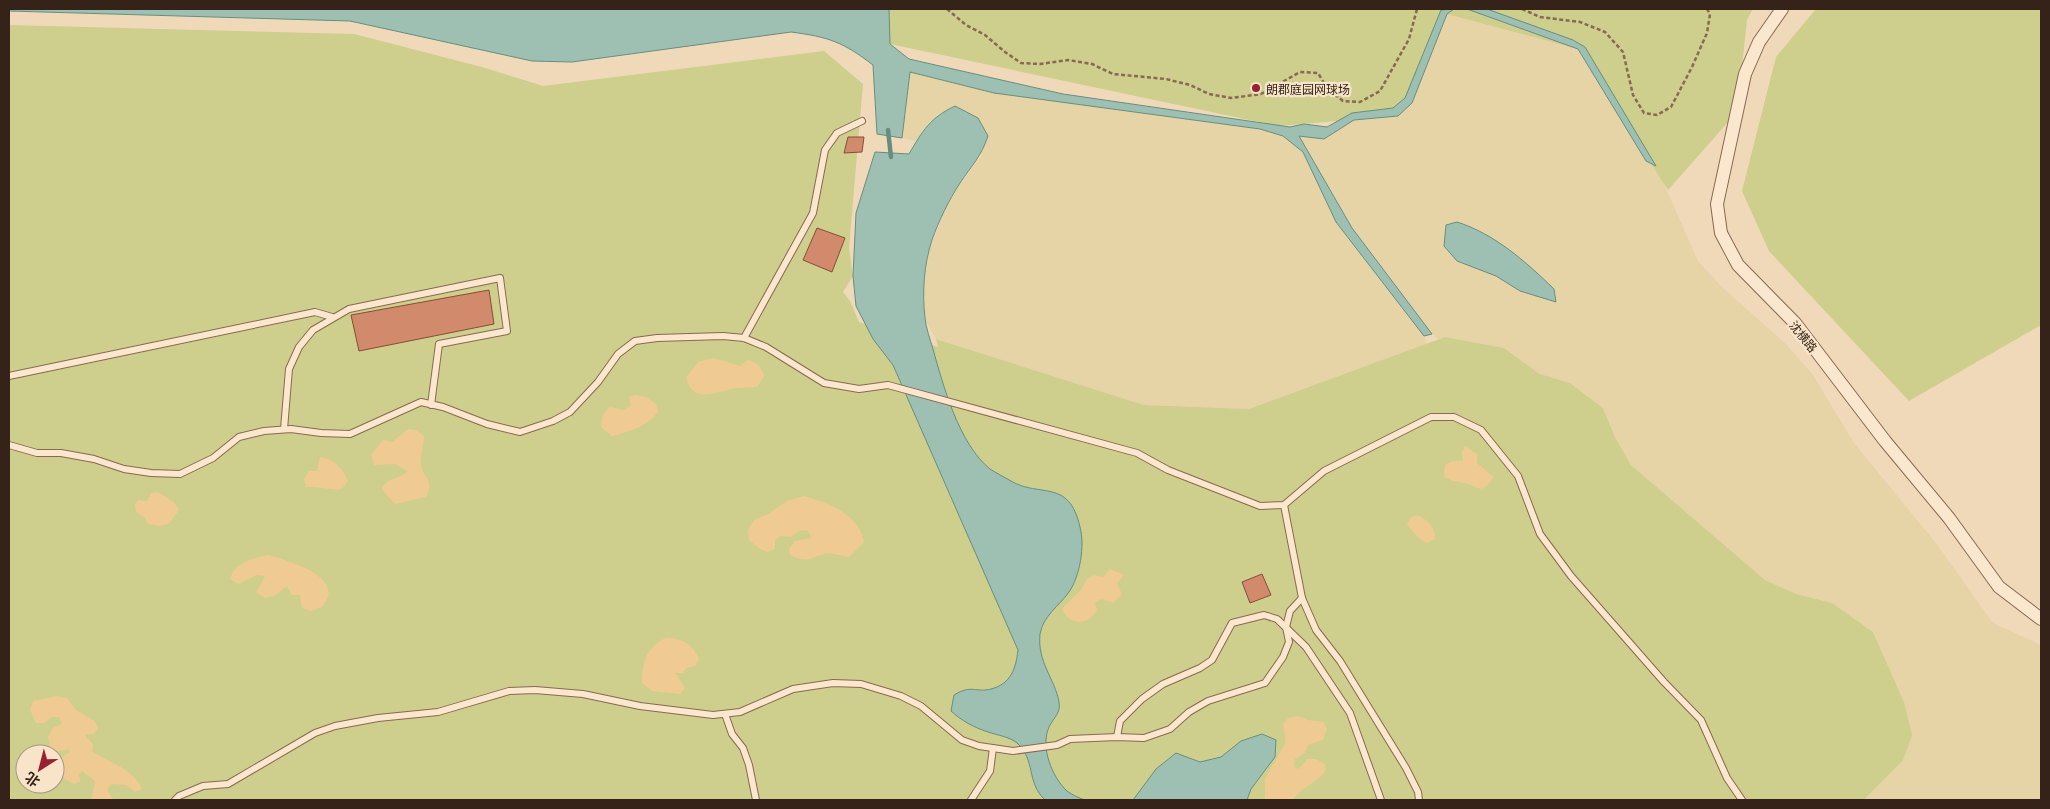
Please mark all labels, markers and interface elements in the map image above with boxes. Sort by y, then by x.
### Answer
place label: 朗郡庭园网球场 [1266,80,1350,97]
marker: 朗郡庭园网球场 [1250,82,1262,94]
street label: 沈横路 [1786,317,1822,355]
north arrow [15,744,65,794]
text: 北 [20,768,43,793]

